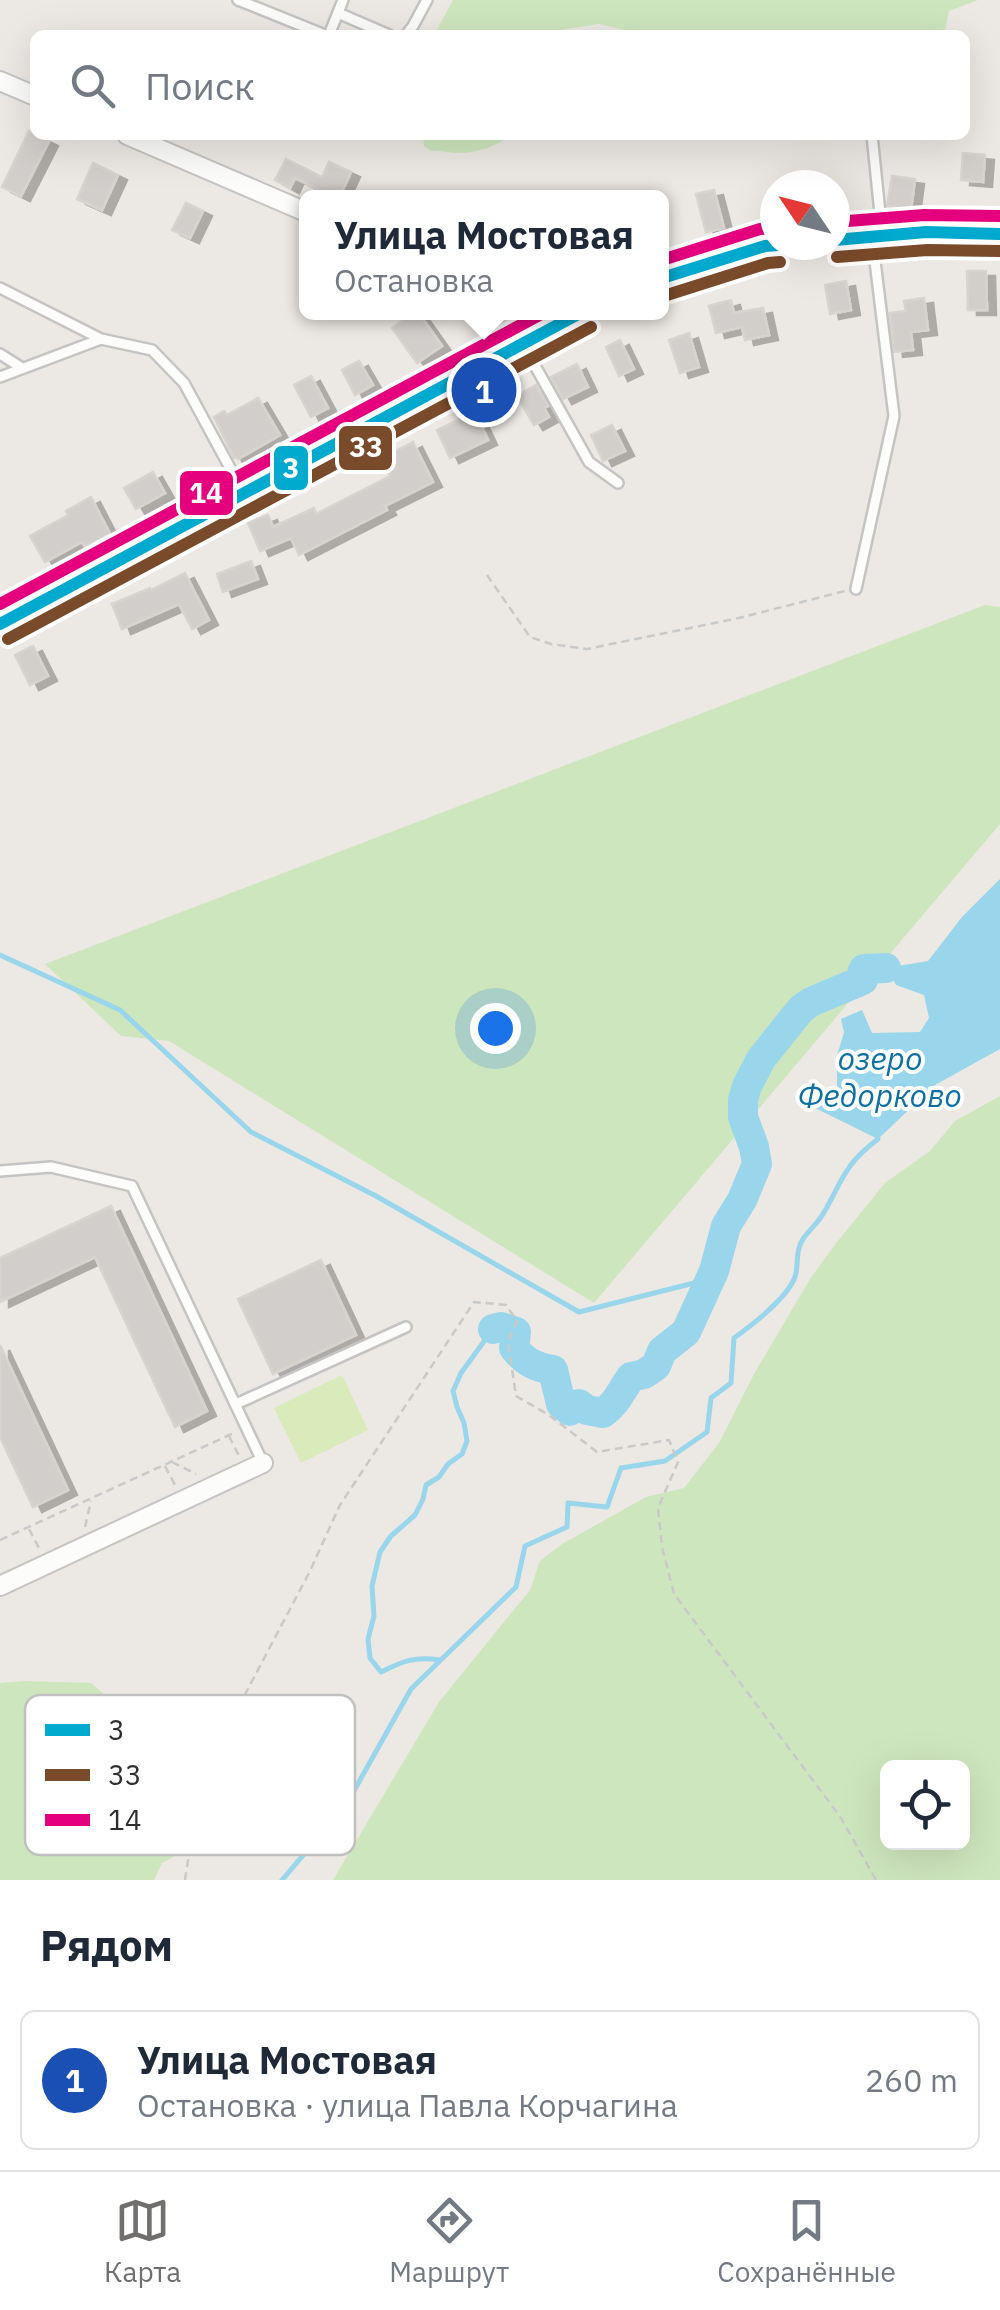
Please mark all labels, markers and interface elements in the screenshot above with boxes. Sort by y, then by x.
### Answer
search box [30,30,970,140]
icon: search [65,58,120,113]
text: Поиск [145,61,255,110]
north arrow [760,170,850,260]
popup [299,190,669,320]
text: Улица Мостовая [334,210,634,259]
text: Остановка [334,259,494,301]
pin: 1 [452,352,516,428]
line badge: 33 [337,424,394,472]
text: 33 [349,428,383,465]
line badge: 3 [272,444,310,492]
text: 3 [283,449,299,486]
line badge: 14 [178,469,235,517]
text: 14 [189,474,223,511]
your location [470,1003,521,1054]
water label: озеро Федорково [798,1037,962,1116]
legend [25,1695,355,1855]
text: 3 [108,1711,125,1748]
text: 33 [108,1756,142,1793]
map controls [880,1760,970,1850]
button: locate [880,1760,970,1850]
text: 14 [108,1801,142,1838]
text: Рядом [40,1918,173,1973]
text: Улица Мостовая [137,2035,437,2084]
text: 1 [65,2059,84,2101]
text: 260 m [865,2059,958,2101]
text: Остановка · улица Павла Корчагина [137,2084,678,2126]
tab: Карта [104,2193,181,2290]
tab: Маршрут [389,2193,509,2290]
tab: Сохранённые [717,2193,896,2290]

